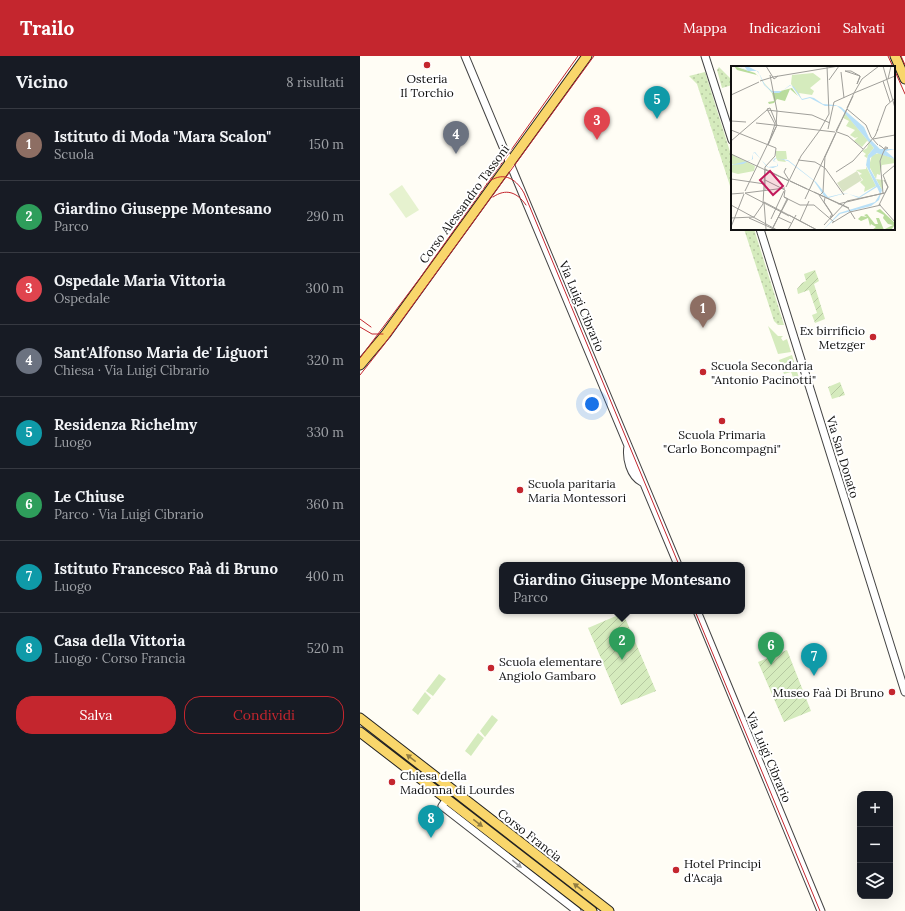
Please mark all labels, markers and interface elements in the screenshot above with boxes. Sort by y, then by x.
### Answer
text: Trailo [20,16,74,40]
text: Mappa [683,19,727,37]
text: Indicazioni [749,19,821,37]
text: Salvati [843,19,885,37]
marker: Osteria Il Torchio [422,60,432,70]
inset map [731,66,895,230]
text: Vicino [16,71,68,93]
place label: Osteria Il Torchio [400,71,454,100]
text: 8 risultati [286,74,344,91]
pin: 5 [644,86,670,119]
pin: 3 [584,107,610,140]
pin: 4 [443,121,469,154]
text: Istituto di Moda "Mara Scalon" [54,127,271,146]
text: 1 [26,136,32,153]
text: 150 m [309,136,344,153]
street label: Corso Alessandro Tassoni [416,142,512,266]
text: Scuola [54,146,94,163]
text: Giardino Giuseppe Montesano [54,199,271,218]
text: 2 [26,208,32,225]
text: 290 m [306,208,344,225]
text: Parco [54,218,89,235]
street label: Via Luigi Cibrario [556,258,608,354]
text: Ospedale Maria Vittoria [54,271,226,290]
text: 3 [25,280,33,297]
text: 300 m [306,280,344,297]
text: Ospedale [54,290,110,307]
pin: 1 [690,295,716,328]
place label: Ex birrificio Metzger [800,323,866,352]
marker: Ex birrificio Metzger [868,332,878,342]
text: Sant'Alfonso Maria de' Liguori [54,343,268,362]
text: 4 [25,352,33,369]
text: 320 m [307,352,344,369]
place label: Scuola Secondaria "Antonio Pacinotti" [711,358,816,387]
text: Chiesa · Via Luigi Cibrario [54,362,209,379]
marker: Scuola Secondaria "Antonio Pacinotti" [698,367,708,377]
your location [582,394,602,414]
street label: Via San Donato [823,413,863,500]
text: Residenza Richelmy [54,415,197,434]
marker: Scuola Primaria "Carlo Boncompagni" [717,416,727,426]
text: 5 [25,424,33,441]
text: 330 m [306,424,344,441]
place label: Scuola Primaria "Carlo Boncompagni" [663,427,781,456]
text: Luogo [54,434,92,451]
place label: Scuola paritaria Maria Montessori [528,476,626,505]
marker: Scuola paritaria Maria Montessori [515,485,525,495]
text: Le Chiuse [54,487,124,506]
text: 6 [25,496,33,513]
text: 360 m [306,496,344,513]
text: Parco · Via Luigi Cibrario [54,506,204,523]
text: Istituto Francesco Faà di Bruno [54,559,278,578]
popup [499,562,745,614]
text: 7 [26,568,32,585]
text: 400 m [306,568,344,585]
text: Giardino Giuseppe Montesano [513,570,731,589]
text: Luogo [54,578,92,595]
text: Parco [513,589,548,606]
pin: 2 [609,627,635,660]
text: Casa della Vittoria [54,631,185,650]
pin: 6 [758,632,784,665]
text: 8 [25,640,33,657]
text: 520 m [307,640,344,657]
pin: 7 [801,643,827,676]
text: Luogo · Corso Francia [54,650,185,667]
place label: Scuola elementare Angiolo Gambaro [498,654,603,683]
marker: Scuola elementare Angiolo Gambaro [486,663,496,673]
place label: Museo Faà Di Bruno [773,685,884,700]
marker: Museo Faà Di Bruno [887,687,897,697]
button: Salva [16,696,176,734]
button: Condividi [184,696,344,734]
street label: Via Luigi Cibrario [743,709,795,805]
one-way arrow [406,754,417,762]
place label: Chiesa della Madonna di Lourdes [400,768,515,797]
marker: Chiesa della Madonna di Lourdes [387,777,397,787]
map controls [857,791,893,899]
button: + [857,791,893,827]
pin: 8 [418,805,444,838]
street label: Corso Francia [495,805,565,865]
one-way arrow [473,819,484,827]
button: − [857,827,893,863]
place label: Hotel Principi d'Acaja [684,856,761,885]
one-way arrow [511,860,522,869]
button: layers [857,863,893,899]
marker: Hotel Principi d'Acaja [671,865,681,875]
one-way arrow [573,883,584,891]

